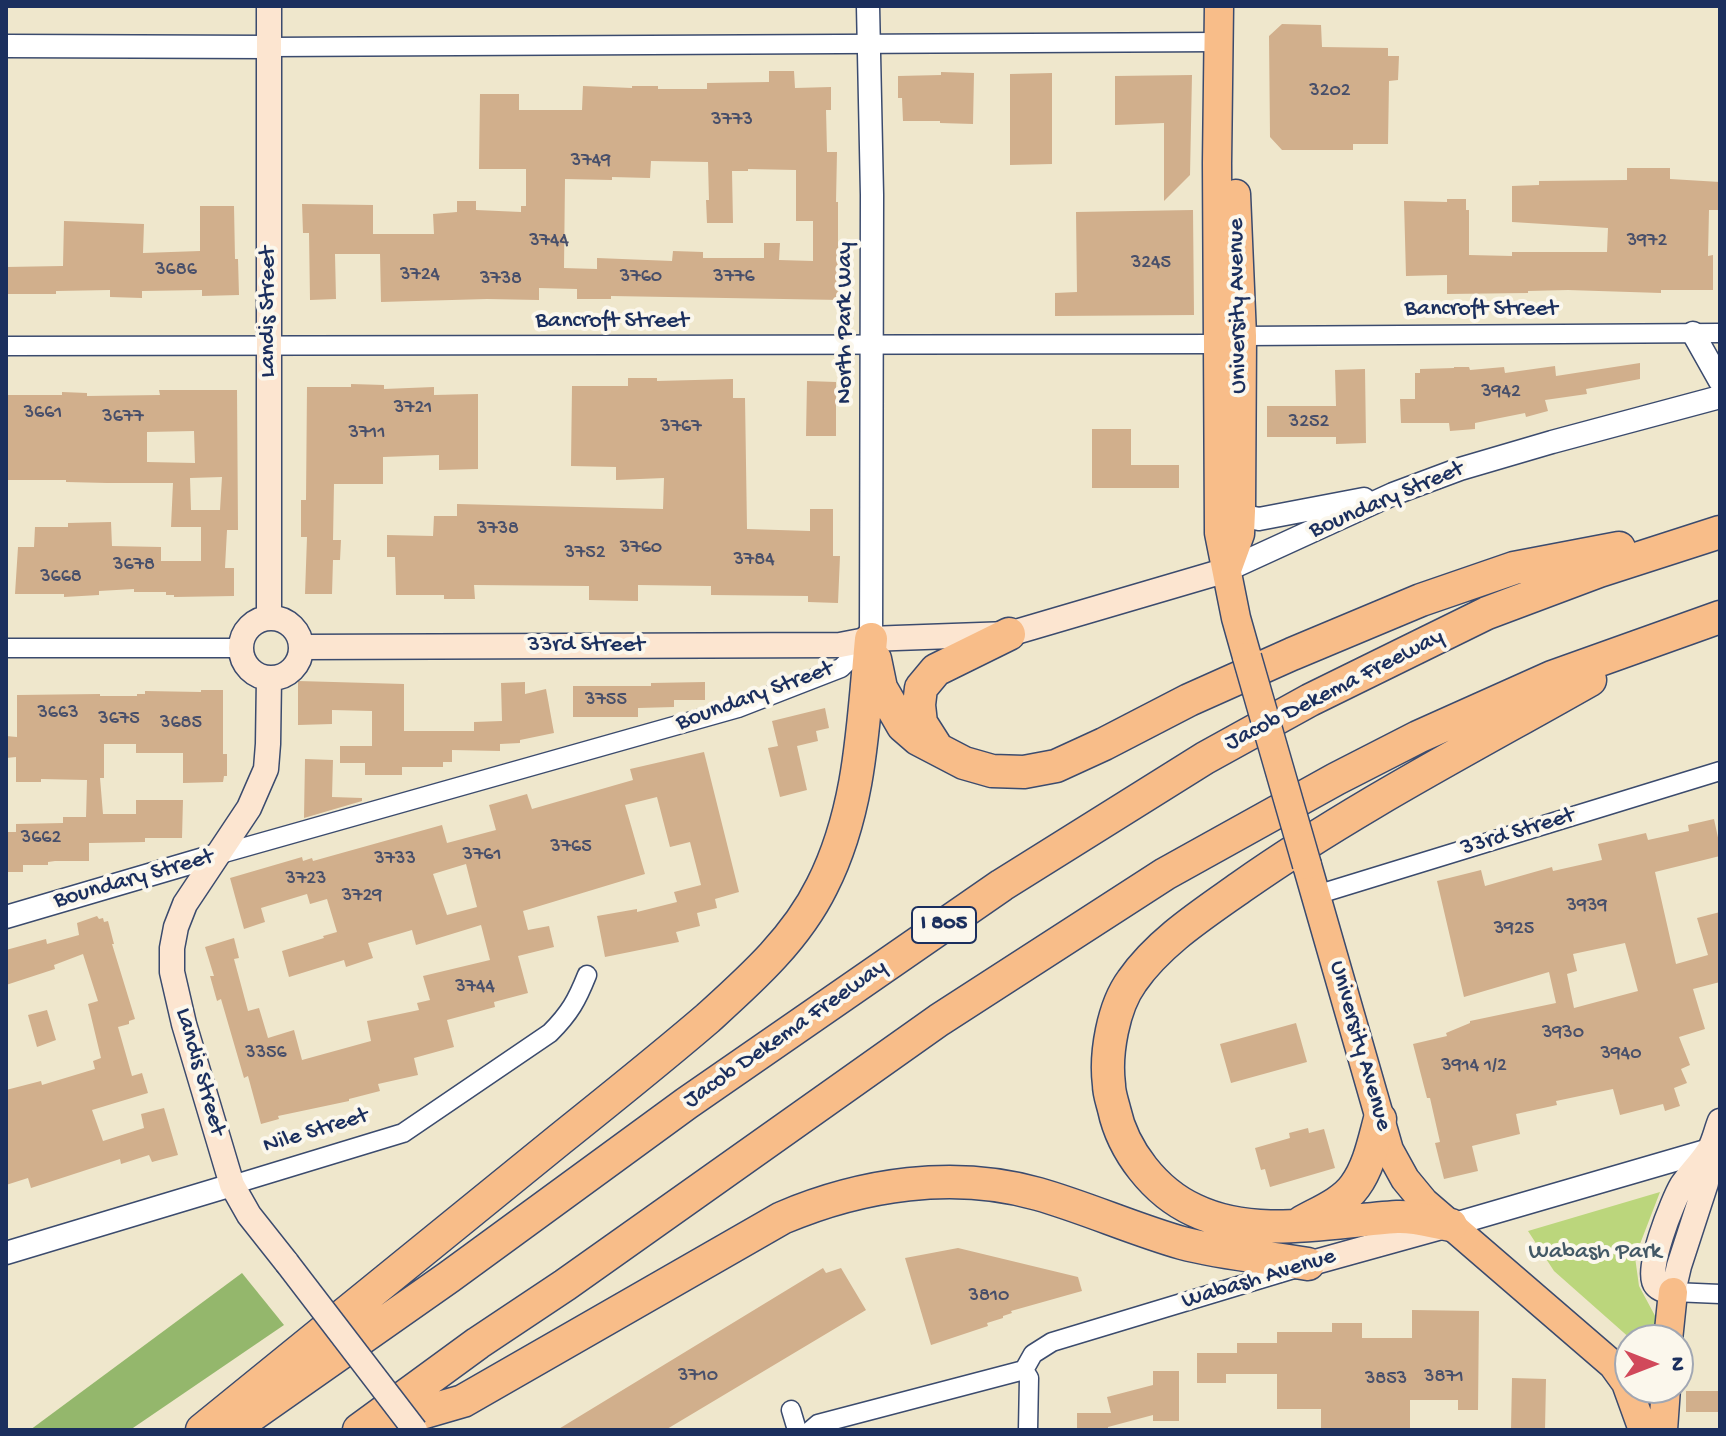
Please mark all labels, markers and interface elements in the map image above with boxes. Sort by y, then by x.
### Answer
house number: 3202 [1309,80,1351,104]
house number: 3773 [711,109,753,133]
house number: 3749 [571,150,611,174]
street label: University Avenue [1223,218,1255,394]
house number: 3744 [529,230,569,254]
house number: 3972 [1627,230,1667,254]
street label: North Park Way [832,242,860,404]
street label: Landis Street [255,246,283,378]
house number: 3245 [1131,252,1171,276]
house number: 3686 [155,259,197,283]
house number: 3724 [400,264,440,288]
house number: 3760 [620,266,662,290]
house number: 3776 [713,266,755,290]
house number: 3738 [480,268,522,292]
street label: Bancroft Street [1405,296,1557,324]
street label: Bancroft Street [536,308,688,336]
house number: 3942 [1481,381,1521,405]
house number: 3721 [394,397,432,421]
house number: 3661 [24,402,62,426]
house number: 3677 [102,406,144,430]
house number: 3252 [1289,411,1329,435]
house number: 3767 [660,416,702,440]
house number: 3711 [349,422,385,446]
street label: Boundary Street [1306,456,1468,546]
house number: 3738 [477,518,519,542]
house number: 3760 [620,537,662,561]
house number: 3752 [564,542,606,566]
house number: 3784 [733,549,775,573]
house number: 3678 [113,554,155,578]
house number: 3668 [40,566,82,590]
street label: Jacob Dekema Freeway [1221,623,1449,759]
street label: 33rd Street [527,632,645,660]
street label: Boundary Street [673,655,837,739]
house number: 3755 [585,689,627,713]
house number: 3663 [37,702,79,726]
house number: 3675 [98,708,140,732]
house number: 3685 [160,712,202,736]
street label: 33rd Street [1458,802,1578,864]
house number: 3662 [21,827,61,851]
house number: 3765 [550,836,592,860]
street label: Boundary Street [51,843,217,917]
house number: 3761 [463,844,501,868]
house number: 3733 [374,848,416,872]
house number: 3723 [286,868,326,892]
house number: 3729 [342,885,382,909]
house number: 3939 [1567,895,1607,919]
road number: I 805 [912,907,976,943]
house number: 3925 [1494,918,1534,942]
street label: Jacob Dekema Freeway [679,954,893,1116]
street label: University Avenue [1321,958,1397,1134]
house number: 3744 [455,976,495,1000]
street label: Landis Street [167,1005,231,1139]
house number: 3930 [1542,1022,1584,1046]
house number: 3356 [245,1042,287,1066]
house number: 3940 [1600,1043,1642,1067]
house number: 3914 1/2 [1441,1055,1507,1079]
street label: Nile Street [260,1102,372,1162]
park label: Wabash Park [1529,1239,1661,1267]
street label: Wabash Avenue [1179,1243,1339,1317]
house number: 3810 [969,1285,1009,1309]
north arrow [1614,1324,1694,1404]
text: N [1663,1357,1689,1371]
house number: 3710 [678,1365,718,1389]
house number: 3871 [1424,1366,1464,1390]
house number: 3853 [1365,1368,1407,1392]

